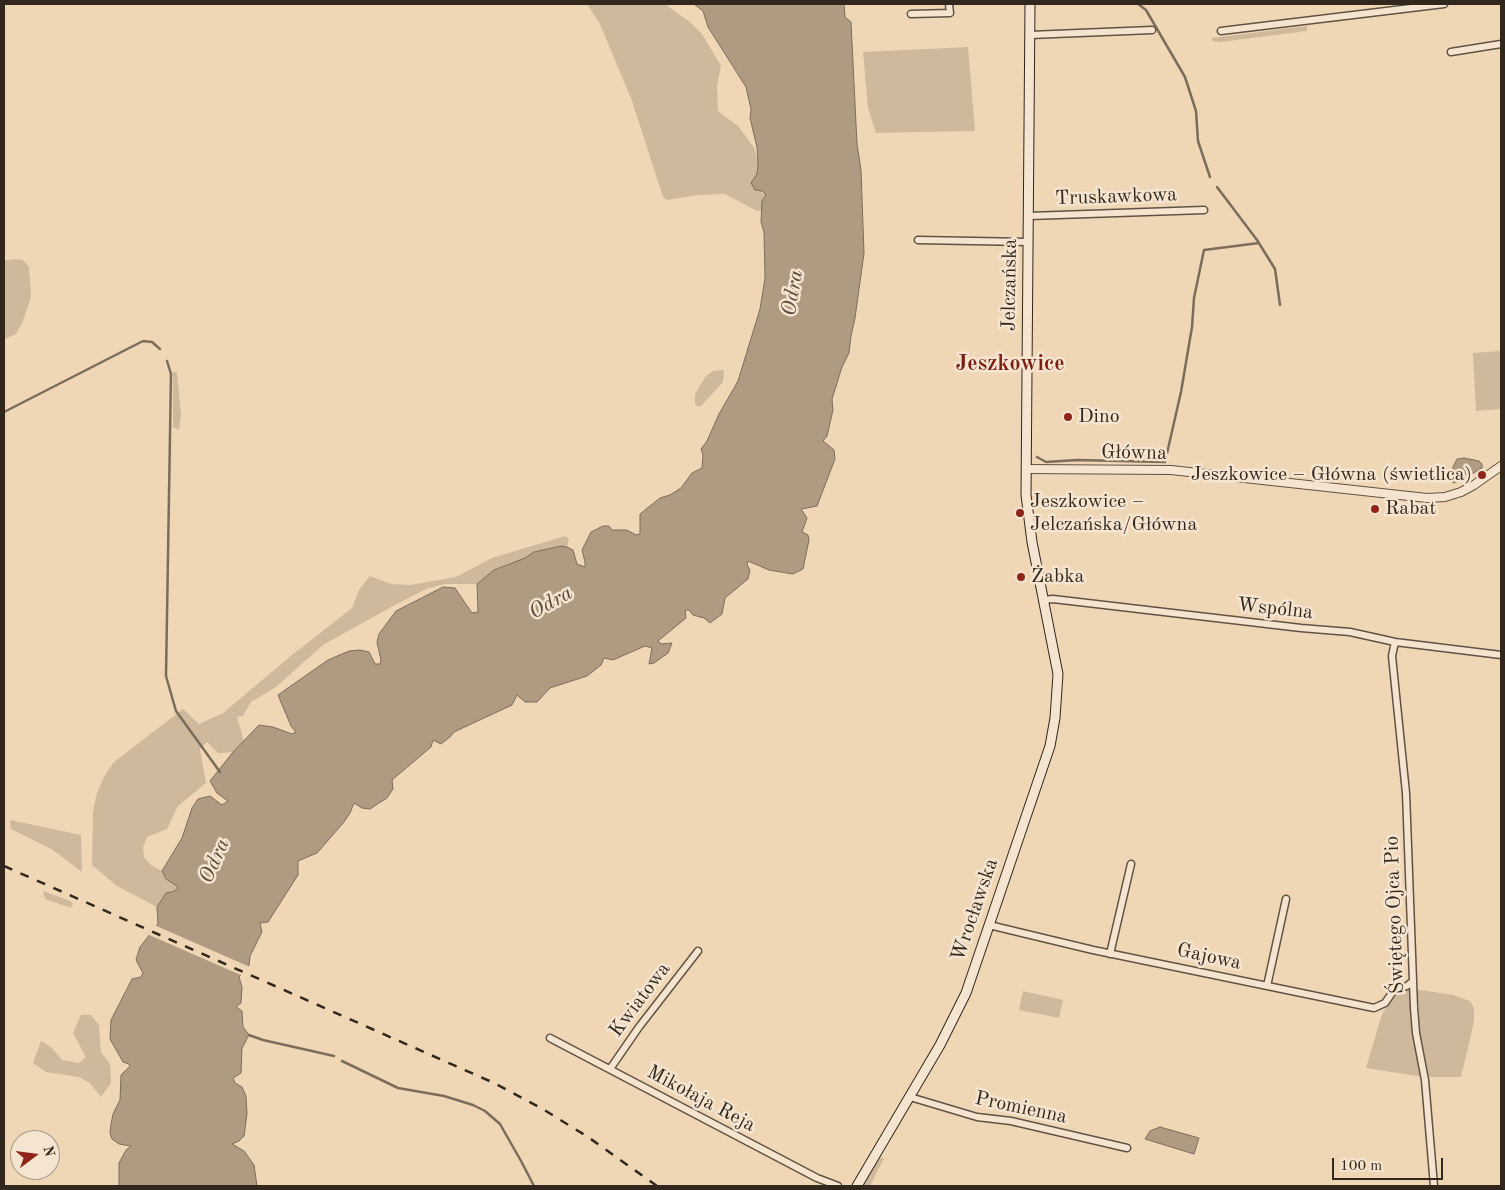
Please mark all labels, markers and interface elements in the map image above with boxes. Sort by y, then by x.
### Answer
street label: Truskawkowa [1055,183,1177,211]
street label: Jelczańska [997,239,1023,331]
water label: Odra [777,268,809,318]
district label: Jeszkowice [955,351,1065,377]
place label: Dino [1078,405,1120,429]
marker: Dino [1062,411,1074,423]
street label: Główna [1101,440,1167,466]
place label: Jeszkowice – Główna (świetlica) [1191,463,1472,487]
marker: Jeszkowice – Główna (świetlica) [1476,469,1488,481]
place label: Jeszkowice – Jelczańska/Główna [1030,490,1197,537]
place label: Rabat [1385,497,1436,521]
marker: Rabat [1369,503,1381,515]
marker: Jeszkowice – Jelczańska/Główna [1014,507,1026,519]
place label: Żabka [1031,565,1084,589]
marker: Żabka [1015,571,1027,583]
water label: Odra [525,581,577,625]
street label: Wspólna [1236,593,1314,625]
water label: Odra [194,835,236,887]
street label: Świętego Ojca Pio [1380,835,1410,995]
street label: Wrocławska [946,855,1004,965]
street label: Gajowa [1175,939,1243,975]
street label: Kwiatowa [604,958,676,1042]
street label: Mikołaja Reja [643,1060,759,1138]
street label: Promienna [973,1087,1069,1129]
north arrow [10,1130,60,1180]
text: N [40,1144,57,1158]
scale bar [1335,1148,1446,1180]
text: 100 m [1340,1159,1382,1174]

